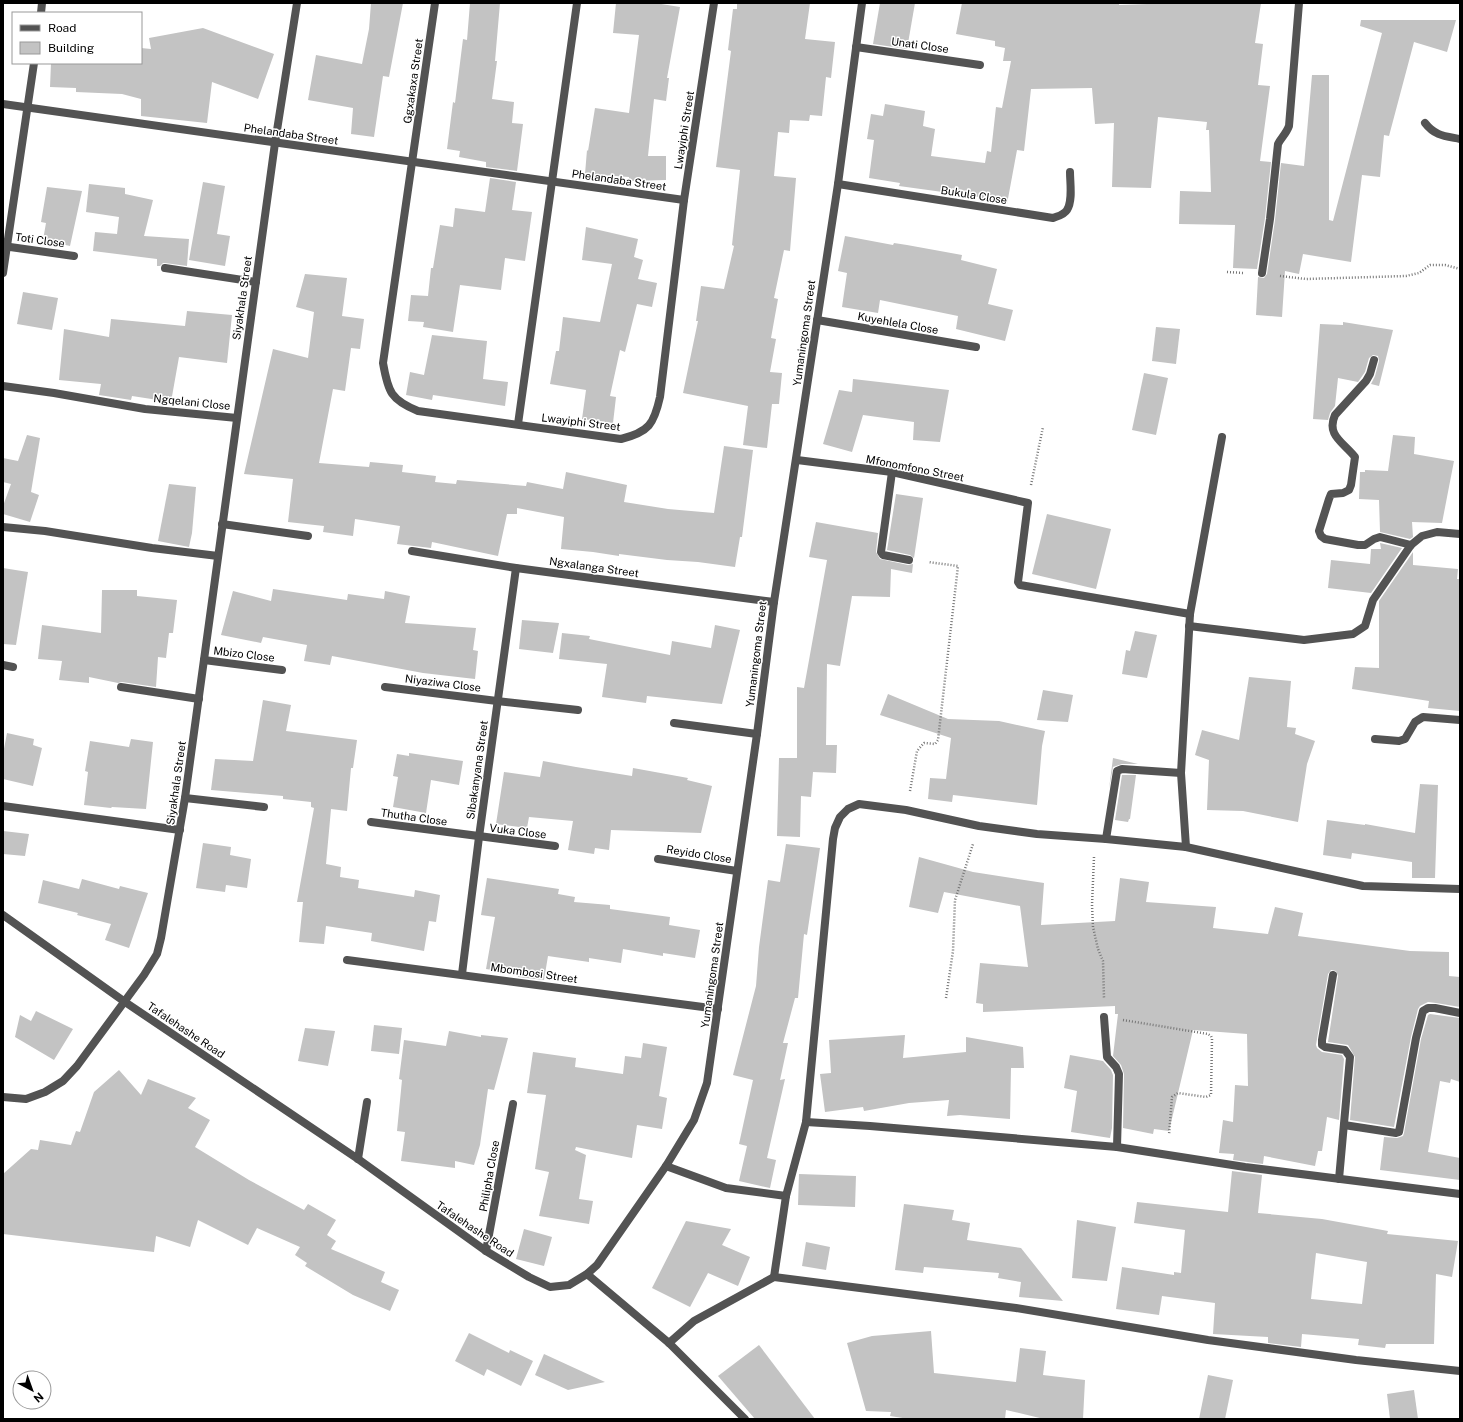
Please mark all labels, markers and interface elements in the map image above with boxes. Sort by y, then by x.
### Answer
legend [12,12,142,64]
text: Road [48,21,76,35]
street label: Unati Close [890,35,950,55]
street label: Ggxakaxa Street [401,38,425,124]
text: Building [48,41,94,55]
street label: Lwayiphi Street [672,90,696,170]
street label: Phelandaba Street [243,121,339,147]
street label: Phelandaba Street [571,167,667,193]
street label: Bukula Close [940,184,1008,206]
street label: Toti Close [14,231,66,249]
street label: Siyakhala Street [230,255,254,341]
street label: Yumaningoma Street [791,279,817,387]
street label: Kuyehlela Close [857,310,939,336]
street label: Ngqelani Close [153,392,231,412]
street label: Lwayiphi Street [541,411,621,433]
street label: Mfonomfono Street [865,453,965,483]
street label: Ngxalanga Street [548,555,640,579]
street label: Yumaningoma Street [744,600,768,708]
street label: Mbizo Close [213,644,275,664]
street label: Niyaziwa Close [404,672,482,694]
street label: Sibakanyana Street [464,720,490,820]
street label: Siyakhala Street [164,740,188,826]
street label: Thutha Close [380,806,448,828]
street label: Vuka Close [489,822,547,840]
street label: Reyido Close [665,843,733,865]
street label: Yumaningoma Street [699,921,725,1029]
street label: Mbombosi Street [490,961,578,985]
street label: Tafalehashe Road [145,1000,227,1060]
street label: Philipha Close [477,1139,501,1213]
street label: Tafalehashe Road [434,1199,516,1259]
north arrow [12,1370,52,1410]
text: N [31,1390,46,1405]

